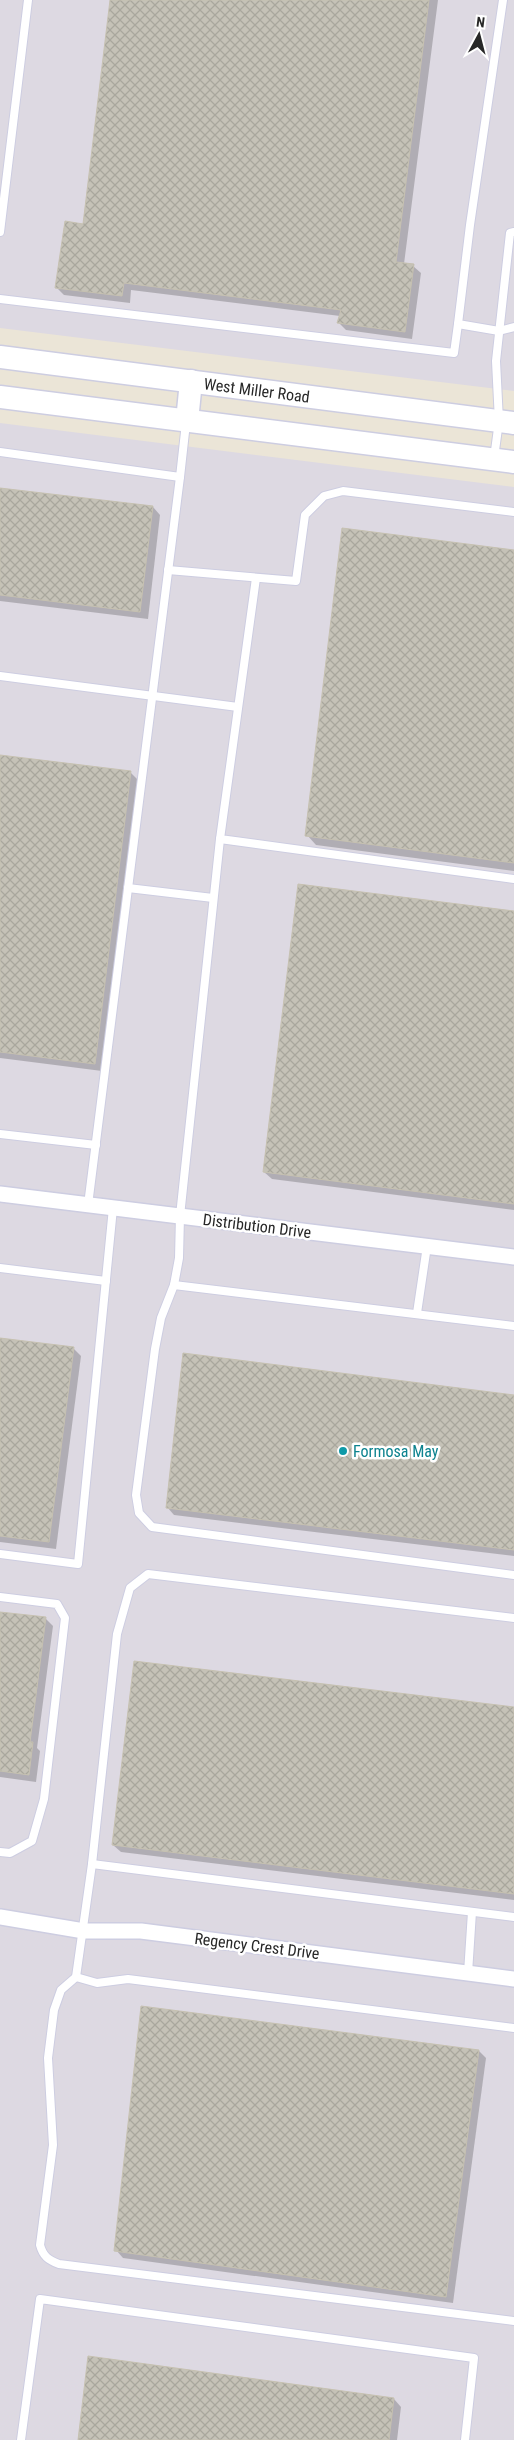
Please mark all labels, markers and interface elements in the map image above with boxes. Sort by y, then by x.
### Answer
north arrow [454,10,504,60]
text: N [475,14,486,31]
street label: West Miller Road [203,374,311,406]
street label: Distribution Drive [202,1210,312,1242]
place label: Formosa May [353,1442,439,1461]
marker: Formosa May [337,1445,349,1457]
street label: Regency Crest Drive [193,1929,321,1963]

